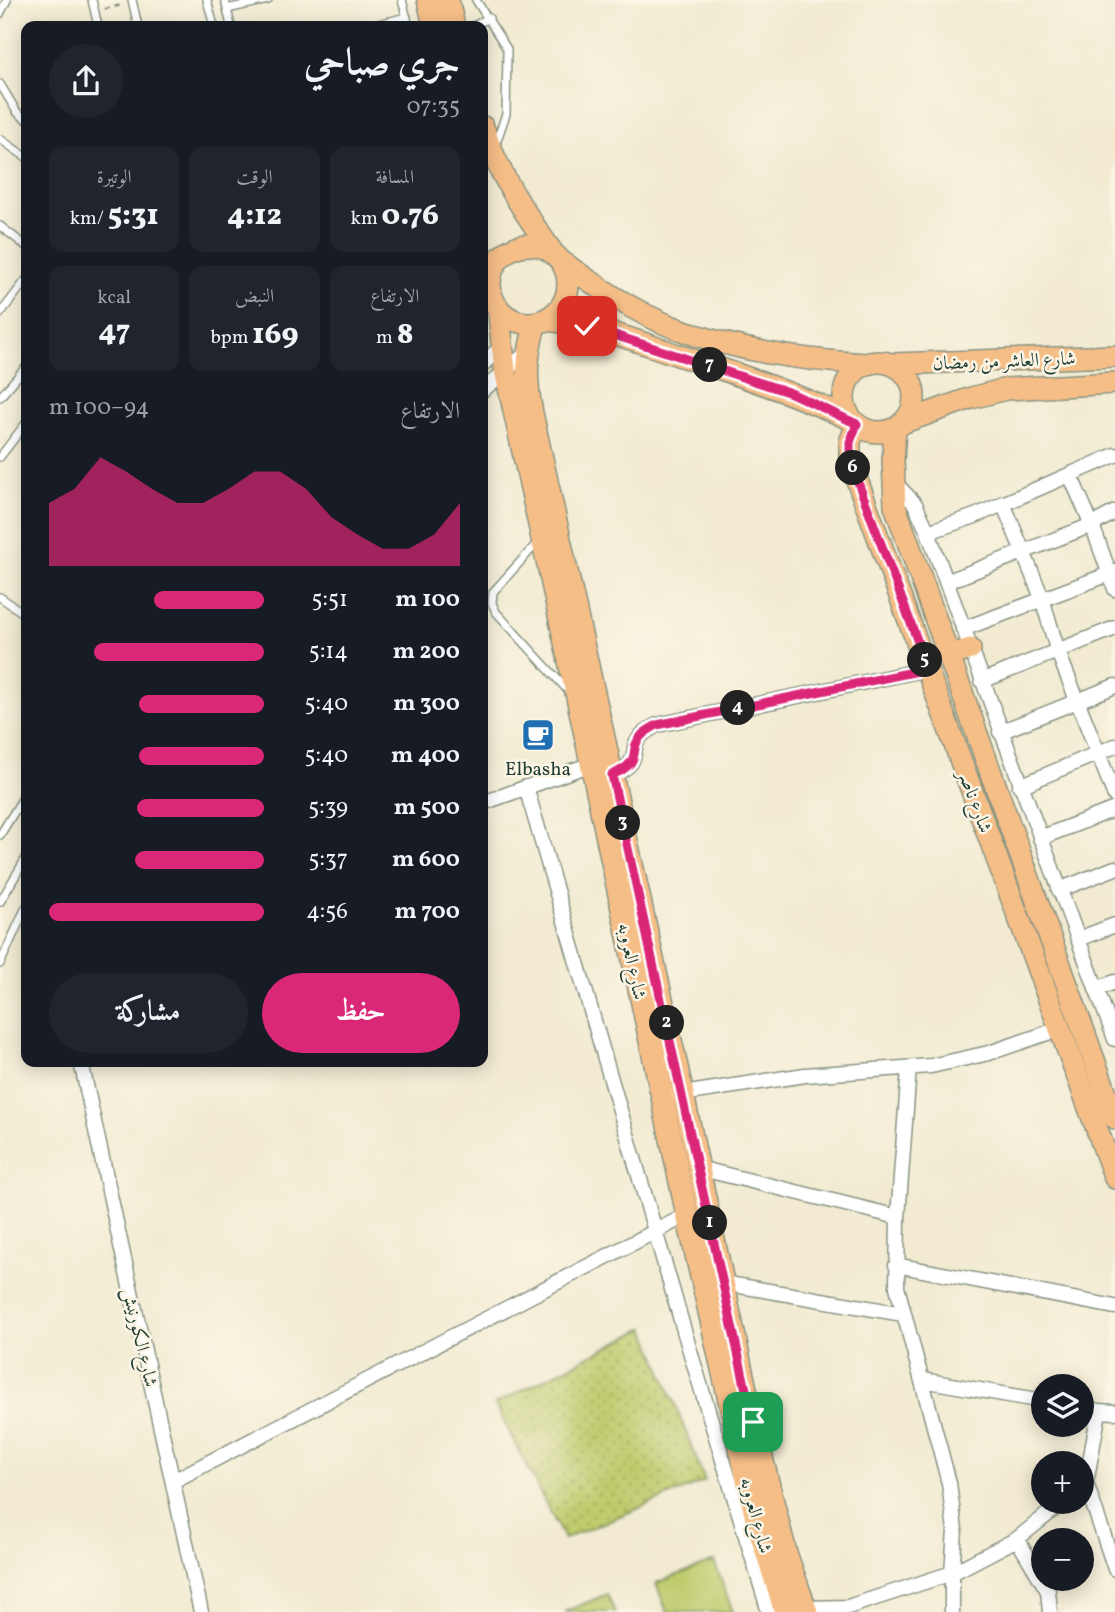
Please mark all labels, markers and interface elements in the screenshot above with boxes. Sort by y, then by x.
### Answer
text: جري صباحي [304,38,460,91]
button: share [49,44,123,118]
text: 07:35 [407,91,460,123]
text: الوتيرة [97,165,132,191]
text: الوقت [236,165,273,191]
text: المسافة [375,165,414,191]
text: 5:31 [108,195,159,237]
text: 4:12 [227,195,282,237]
text: 0.76 [382,195,439,237]
text: /km [70,206,108,232]
text: km [351,206,382,232]
text: النبض [235,284,274,310]
text: الارتفاع [370,284,419,310]
text: kcal [97,285,131,311]
pin [557,296,617,356]
icon: check [568,307,606,345]
text: 47 [98,311,130,353]
text: 169 [252,314,299,356]
text: 8 [397,314,414,356]
text: bpm [210,325,252,351]
text: m [376,325,397,351]
street label: شارع العاشر من رمضان [932,347,1076,378]
pin: 7 [692,348,728,382]
text: 7 [705,351,714,377]
text: 94–100 m [49,392,149,424]
text: الارتفاع [400,396,460,428]
pin: 6 [836,450,870,486]
text: 6 [847,454,858,480]
text: 5:51 [312,584,348,616]
text: 100 m [395,584,460,616]
text: 5:14 [309,636,348,668]
text: 200 m [393,636,460,668]
pin: 5 [908,642,942,678]
text: 5 [920,646,929,672]
text: 5:40 [304,688,348,720]
text: 300 m [393,688,460,720]
pin: 4 [720,690,756,726]
text: 4 [732,694,743,720]
cafe icon: Elbasha [519,716,557,754]
text: 5:40 [304,740,348,772]
text: 400 m [391,740,460,772]
place label: Elbasha [505,757,571,783]
street label: شارع ناصر [949,765,998,837]
text: 5:39 [308,792,348,824]
text: 500 m [394,792,460,824]
pin: 3 [606,806,640,840]
text: 3 [618,809,627,835]
text: 5:37 [309,844,348,876]
text: 600 m [392,844,460,876]
text: 4:56 [306,896,348,928]
text: 700 m [394,896,460,928]
street label: شارع العروبه [609,921,652,1002]
button: مشاركة [49,973,248,1053]
button: حفظ [262,973,460,1053]
pin: 2 [650,1006,684,1040]
text: 2 [662,1009,671,1035]
pin: 1 [692,1206,728,1240]
text: 1 [706,1209,713,1235]
street label: شارع الكورنيش [114,1285,163,1390]
map controls [1031,1374,1094,1591]
button: layers [1031,1374,1094,1437]
pin [723,1392,783,1452]
icon: arrive [734,1403,772,1441]
button: + [1031,1451,1094,1514]
street label: شارع العروبه [731,1475,778,1557]
button: − [1031,1528,1094,1591]

